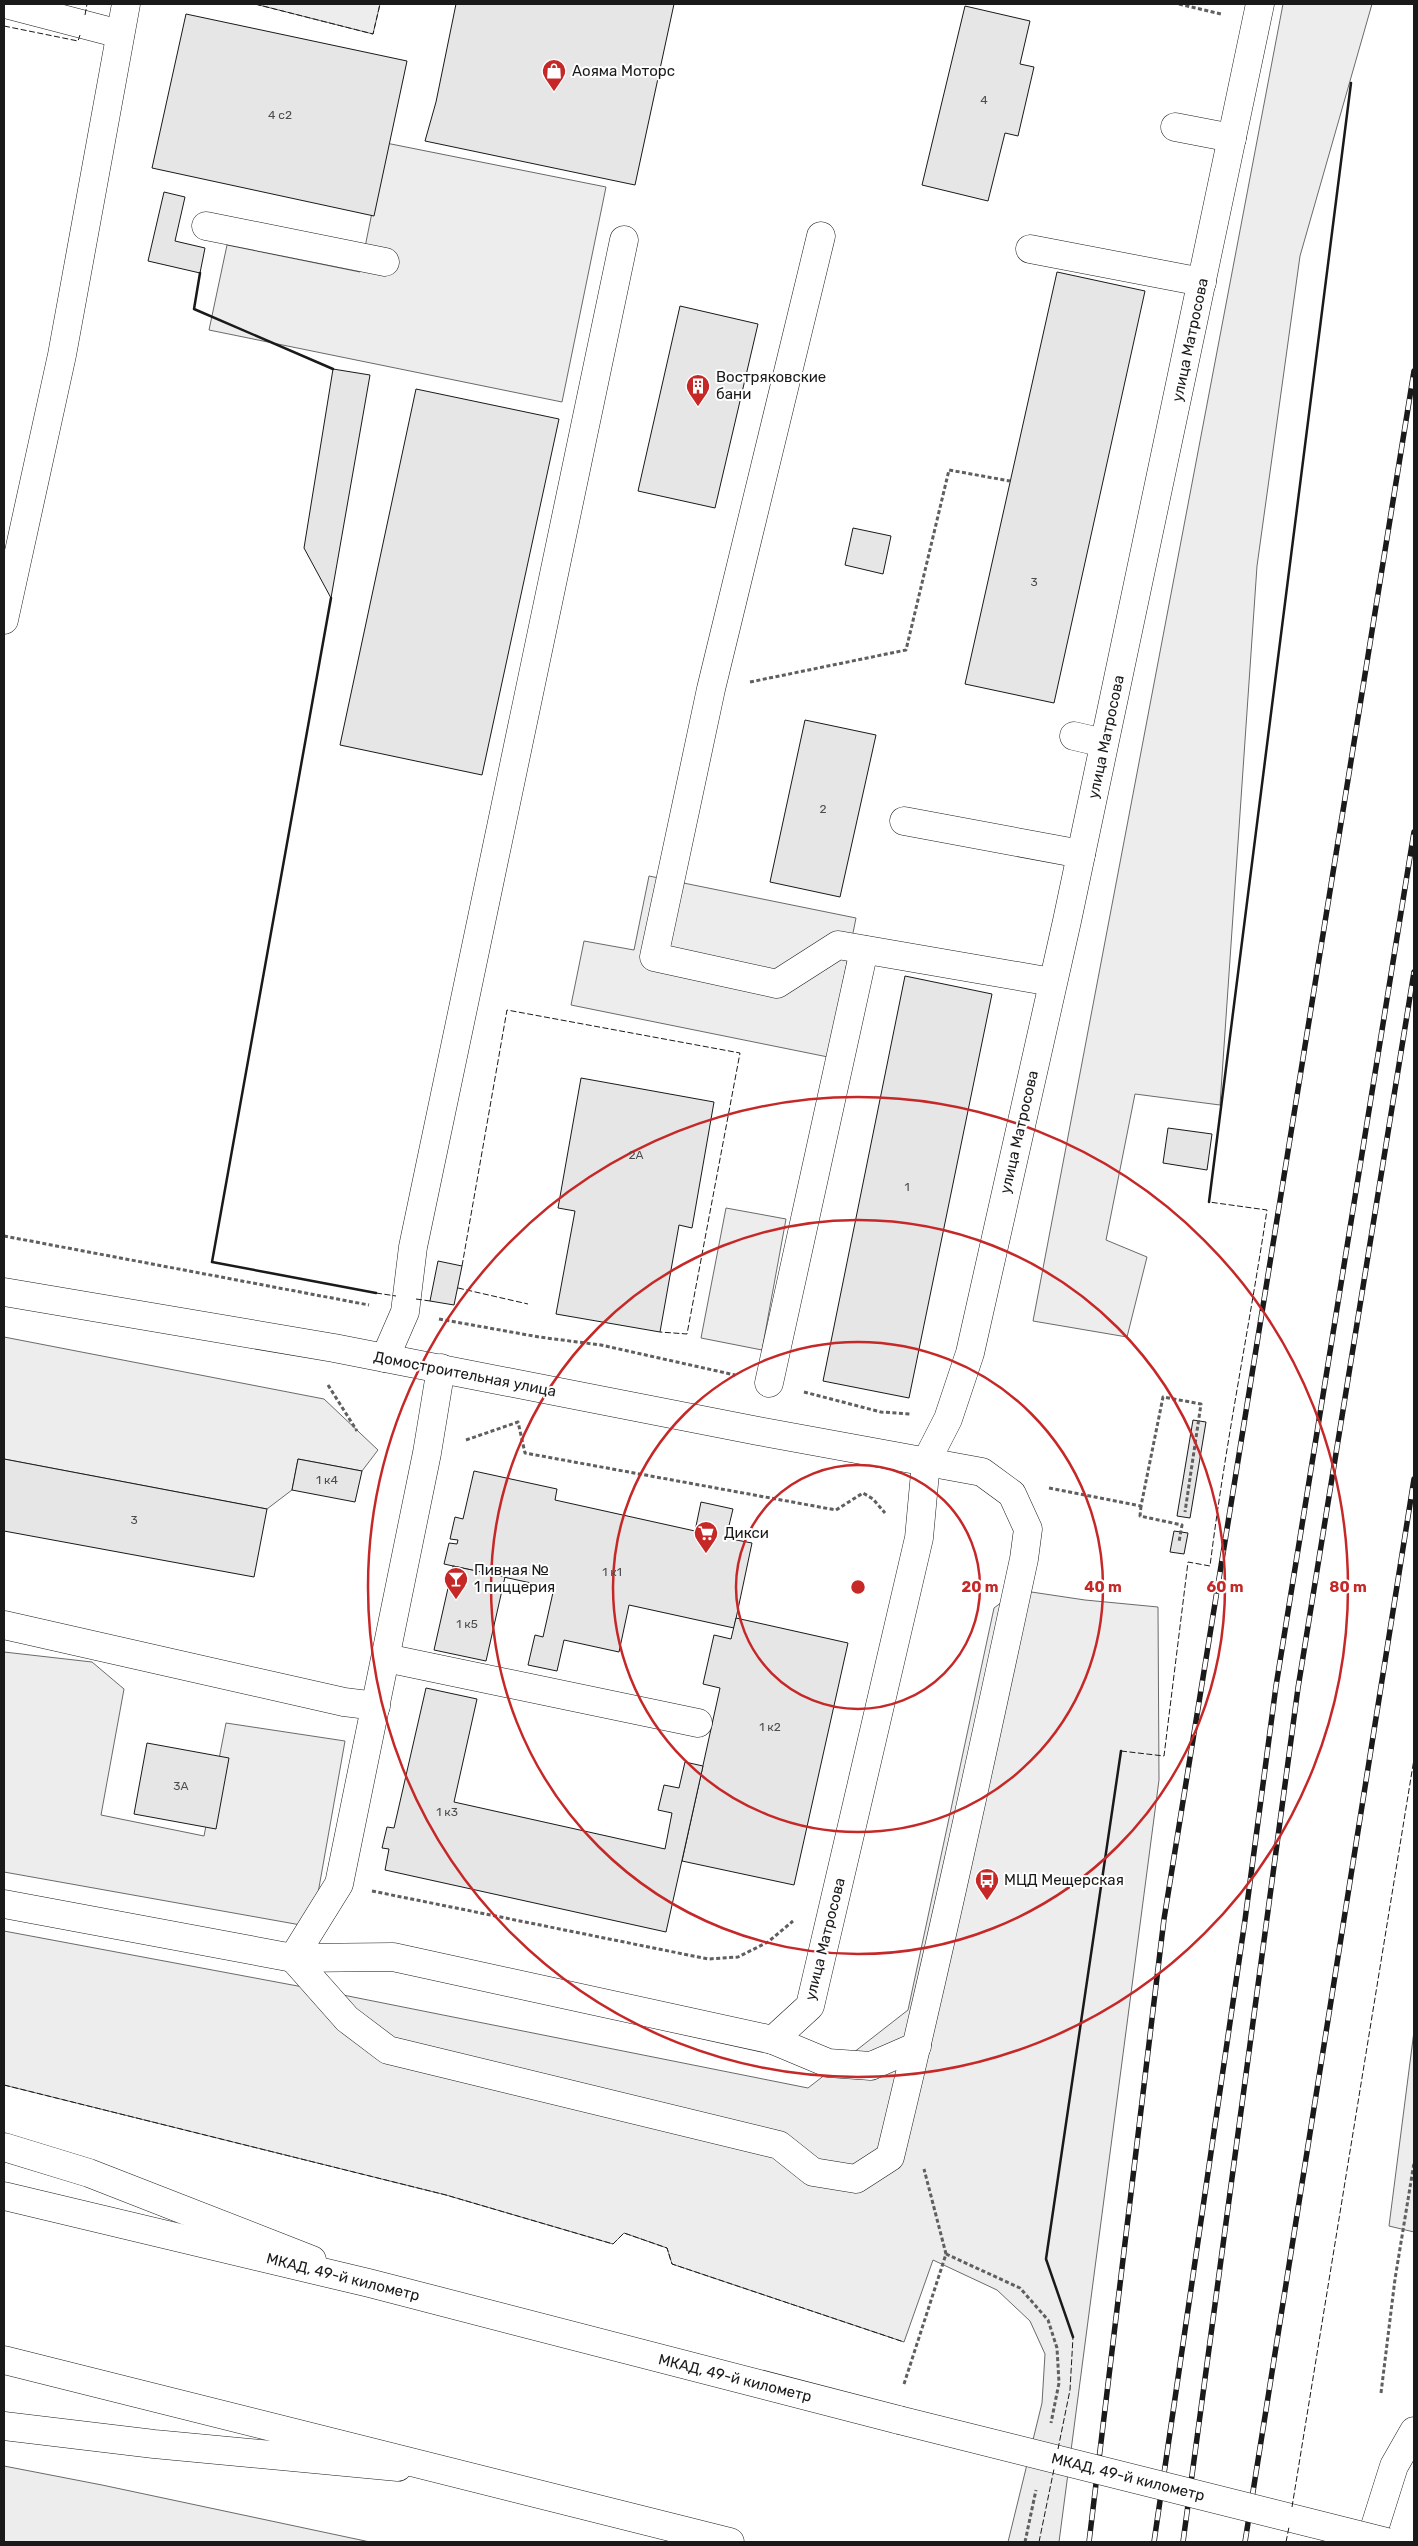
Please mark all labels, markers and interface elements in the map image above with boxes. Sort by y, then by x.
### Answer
shop icon: Аояма Моторс [541,58,567,92]
place label: Аояма Моторс [572,62,675,80]
house number: 4 [980,93,988,107]
house number: 4 с2 [268,108,292,122]
street label: улица Матросова [1168,277,1212,403]
place label: Востряковские бани [716,368,826,403]
building icon: Востряковские бани [685,373,711,407]
house number: 3 [1030,575,1038,589]
street label: улица Матросова [1084,674,1128,800]
house number: 2 [819,802,827,816]
street label: улица Матросова [996,1069,1042,1195]
house number: 2А [628,1148,644,1162]
house number: 1 [904,1180,910,1194]
street label: Домостроительная улица [372,1347,558,1401]
house number: 1 к4 [316,1473,339,1487]
house number: 3 [130,1513,138,1527]
supermarket icon: Дикси [693,1520,719,1554]
place label: Дикси [724,1524,769,1542]
place label: Пивная № 1 пиццерия [474,1561,555,1596]
house number: 1 к1 [602,1565,622,1579]
bar icon: Пивная № 1 пиццерия [443,1566,469,1600]
centre of rings [849,1578,867,1596]
text: 20 m [962,1578,998,1596]
text: 40 m [1084,1578,1122,1596]
text: 60 m [1207,1578,1243,1596]
text: 80 m [1329,1578,1367,1596]
house number: 1 к5 [456,1617,478,1631]
house number: 1 к2 [759,1720,781,1734]
house number: 3А [173,1779,189,1793]
house number: 1 к3 [436,1805,458,1819]
bus stop icon: МЦД Мещерская [974,1867,1000,1901]
place label: МЦД Мещерская [1004,1871,1124,1889]
street label: улица Матросова [801,1876,849,2002]
street label: МКАД, 49-й километр [265,2249,422,2305]
street label: МКАД, 49-й километр [657,2350,814,2406]
street label: МКАД, 49-й километр [1050,2449,1207,2505]

